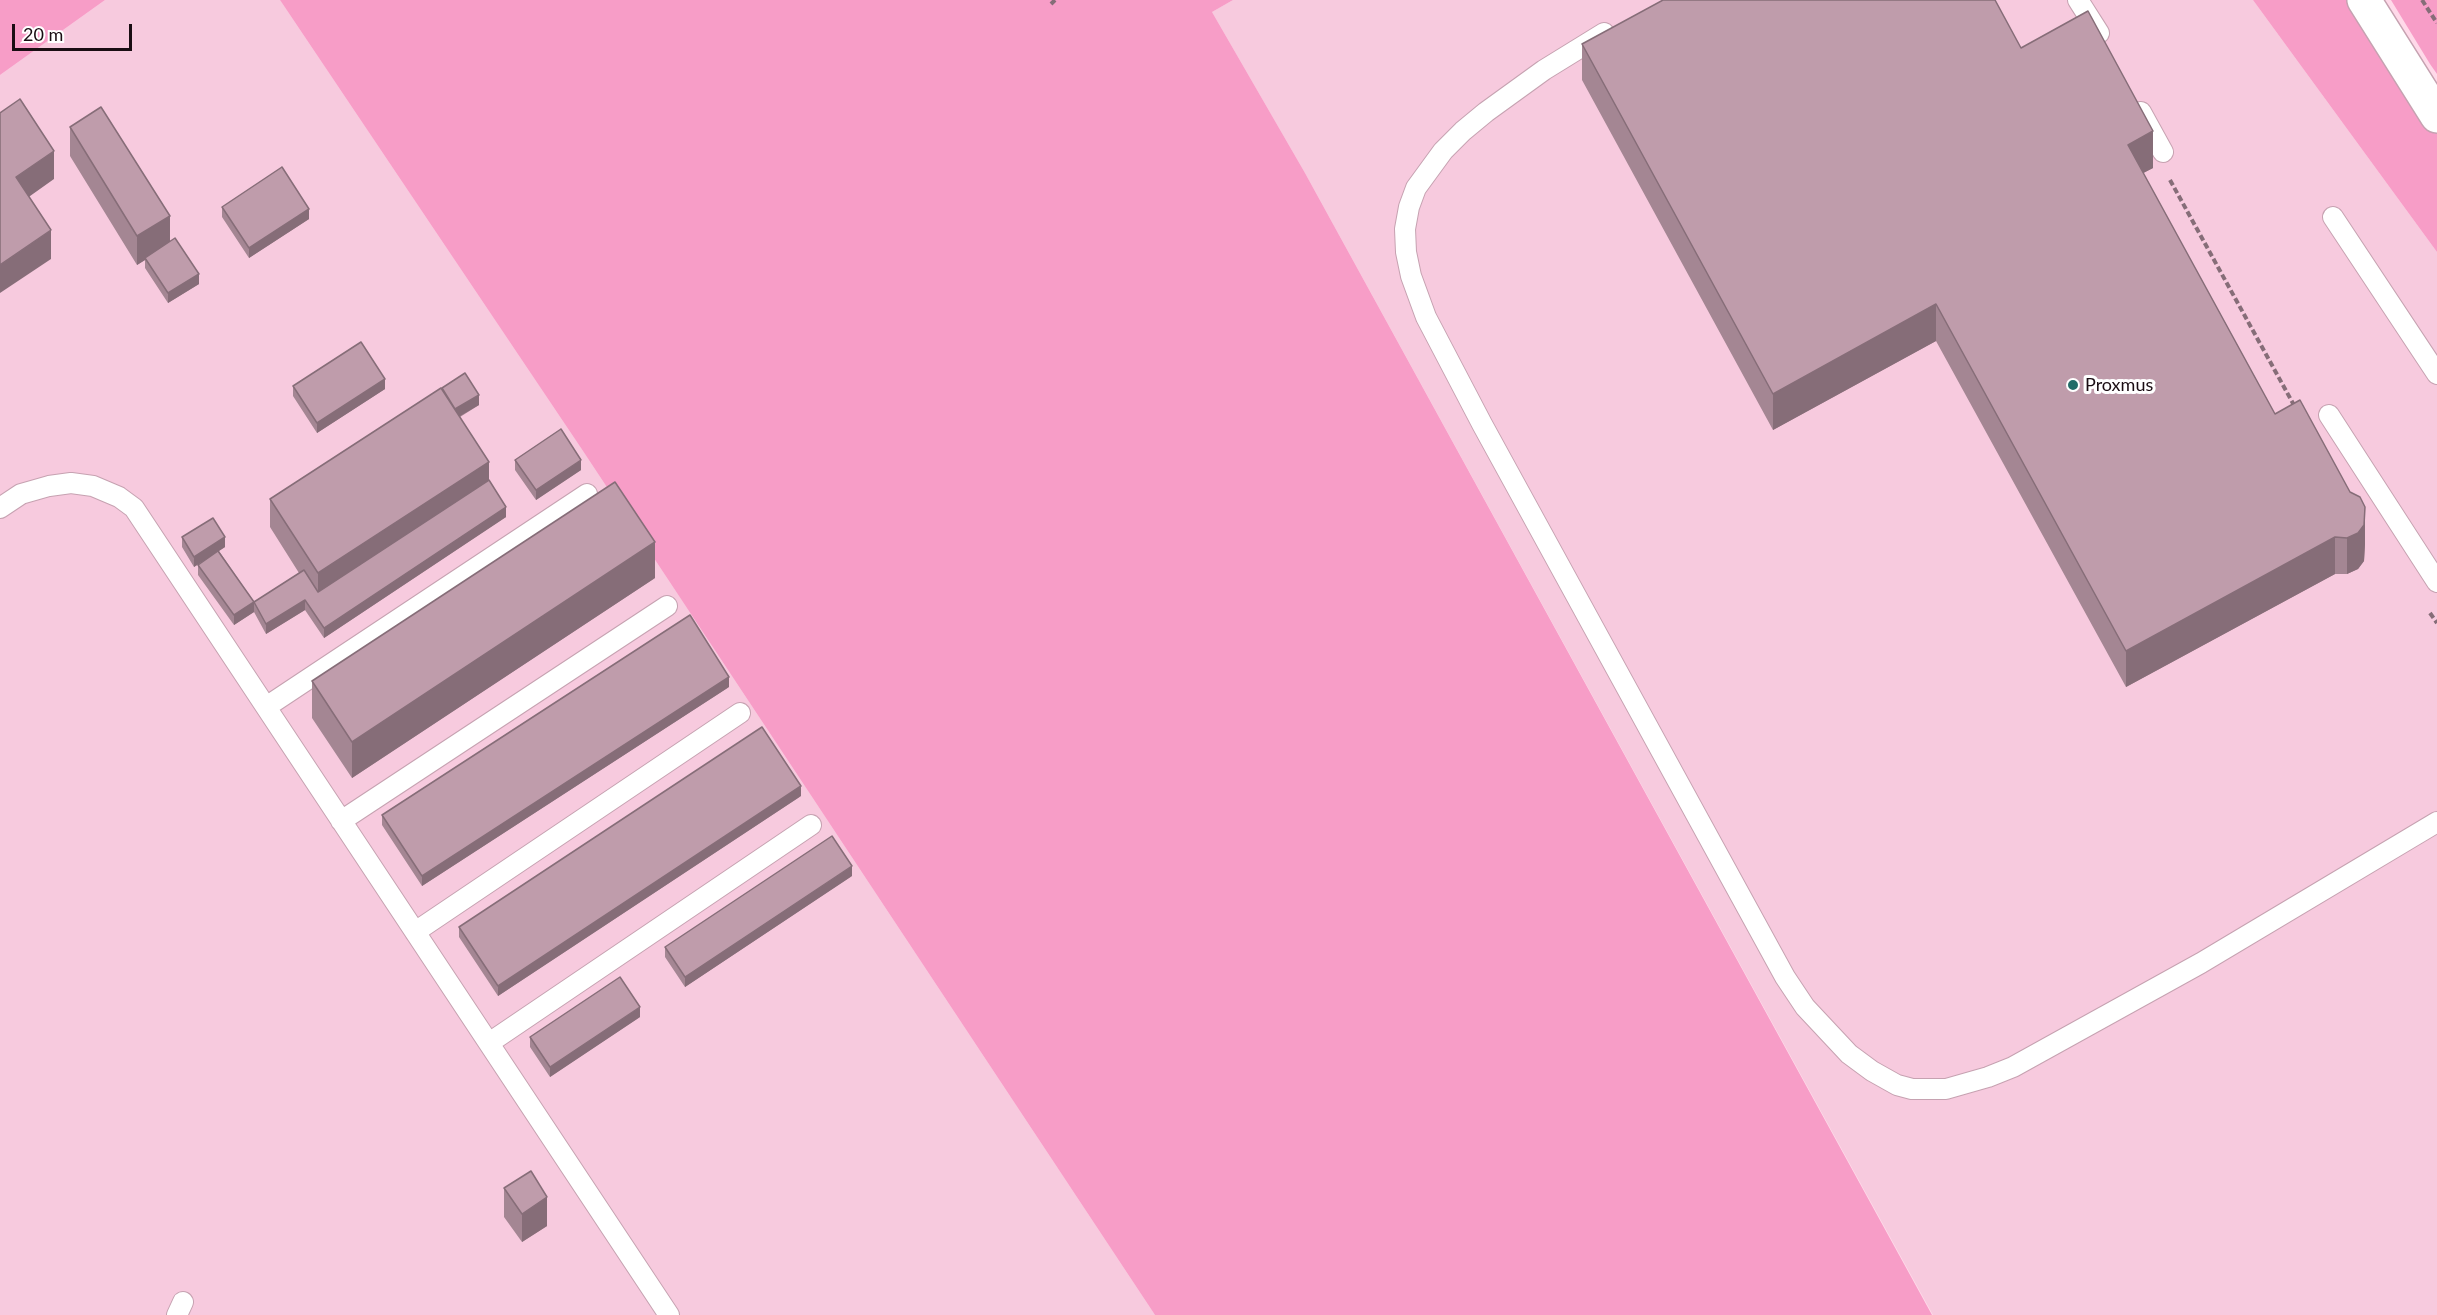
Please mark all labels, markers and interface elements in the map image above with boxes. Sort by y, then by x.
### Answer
scale bar [15,12,135,50]
text: 20 m [23,23,63,45]
place label: Proxmus [2085,374,2153,396]
marker: Proxmus [2066,378,2080,392]

